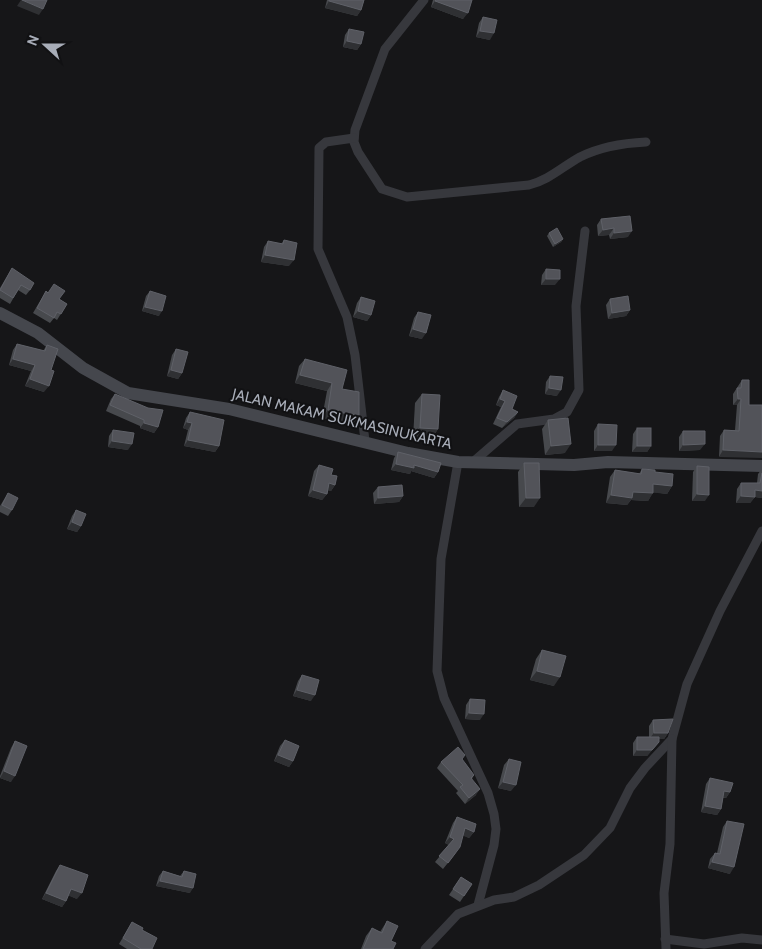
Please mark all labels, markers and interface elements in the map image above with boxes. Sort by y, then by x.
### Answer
north arrow [20,20,70,70]
text: N [23,32,43,48]
street label: JALAN MAKAM SUKMASINUKARTA [229,385,454,453]

